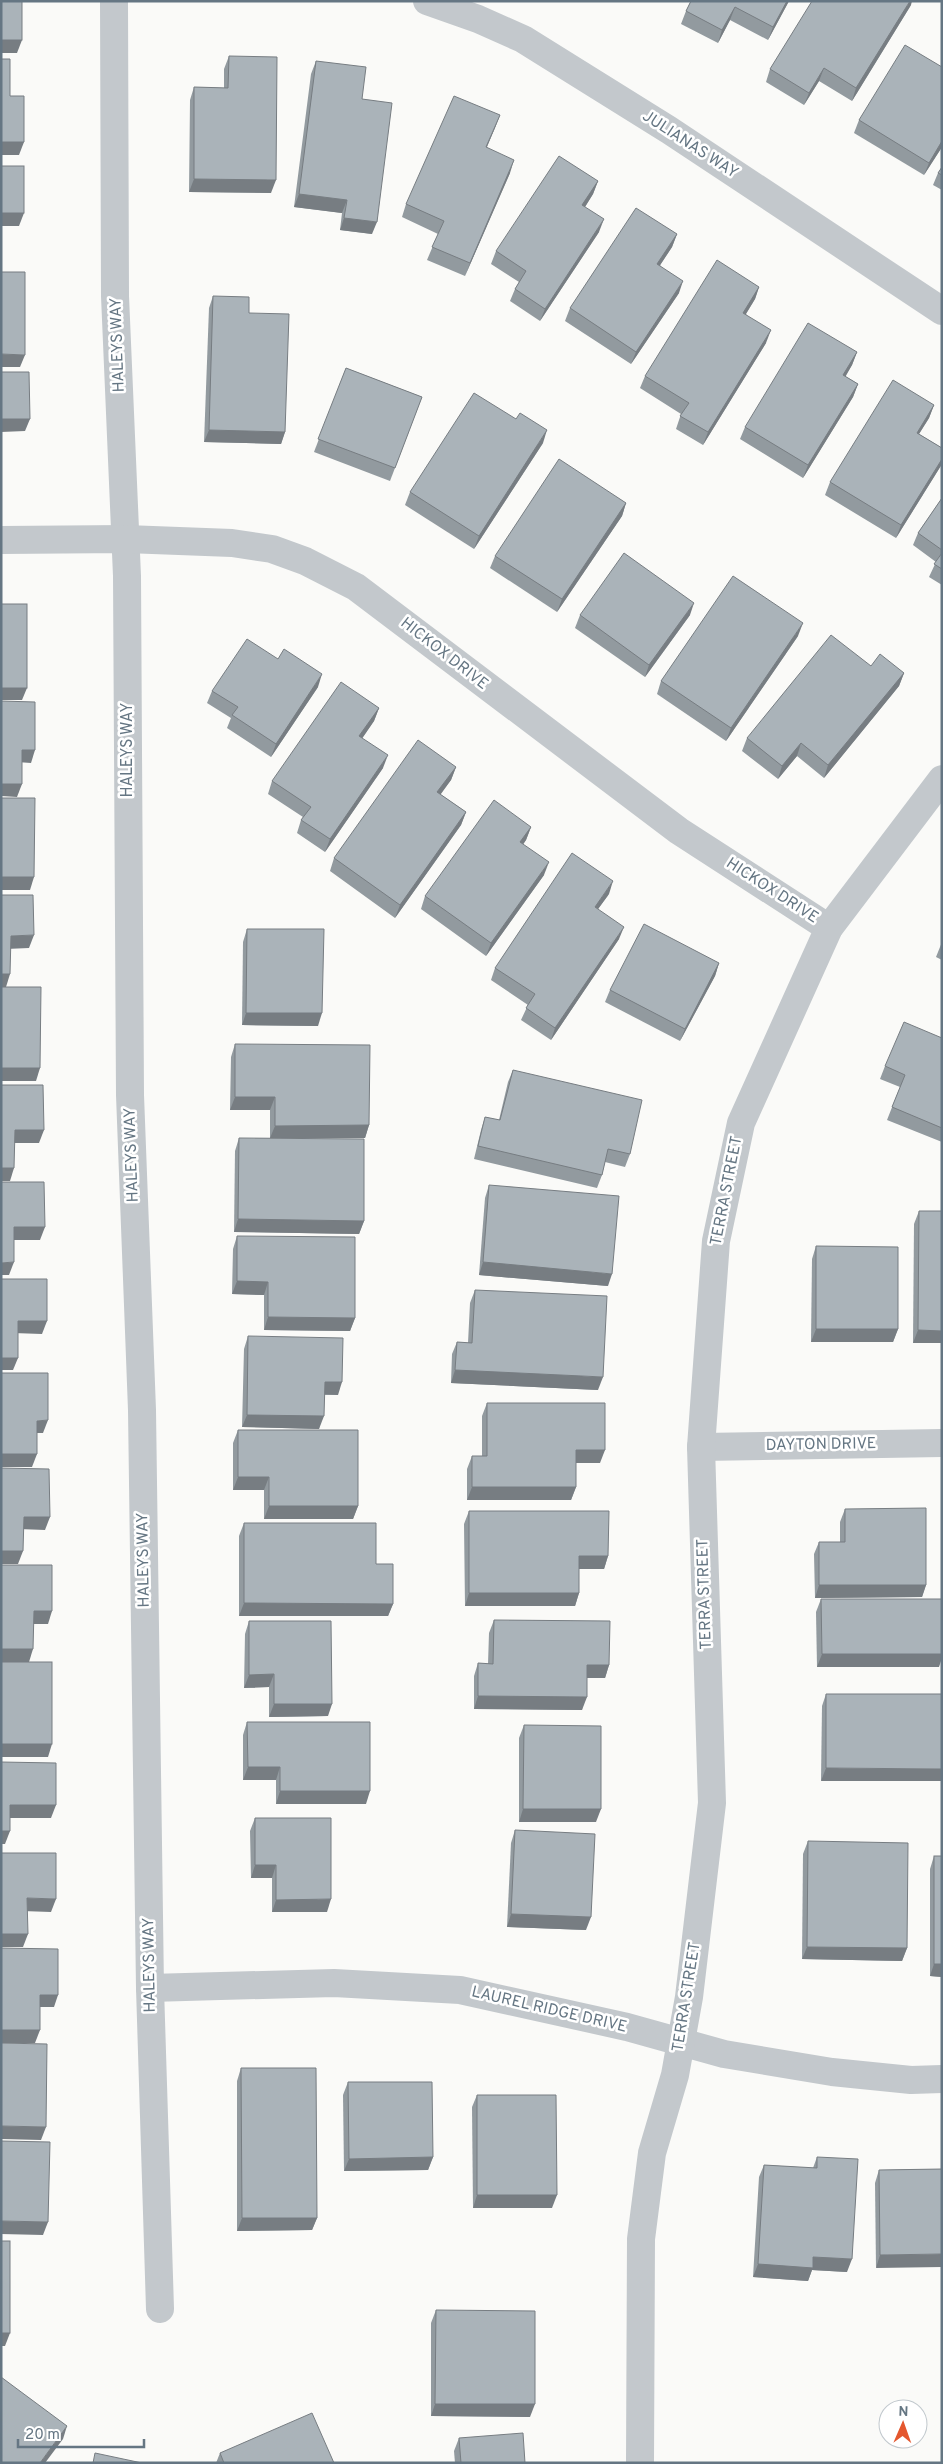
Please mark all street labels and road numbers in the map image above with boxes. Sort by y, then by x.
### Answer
street label: JULIANAS WAY [638,107,742,183]
street label: HALEYS WAY [106,297,130,393]
street label: HICKOX DRIVE [396,613,492,695]
street label: HALEYS WAY [118,703,138,798]
street label: HICKOX DRIVE [722,854,822,928]
street label: HALEYS WAY [120,1107,144,1203]
street label: TERRA STREET [707,1135,747,1247]
street label: DAYTON DRIVE [765,1434,877,1456]
street label: HALEYS WAY [133,1512,155,1608]
street label: TERRA STREET [693,1538,717,1650]
street label: HALEYS WAY [139,1917,161,2013]
street label: TERRA STREET [668,1941,706,2053]
street label: LAUREL RIDGE DRIVE [469,1982,629,2038]

